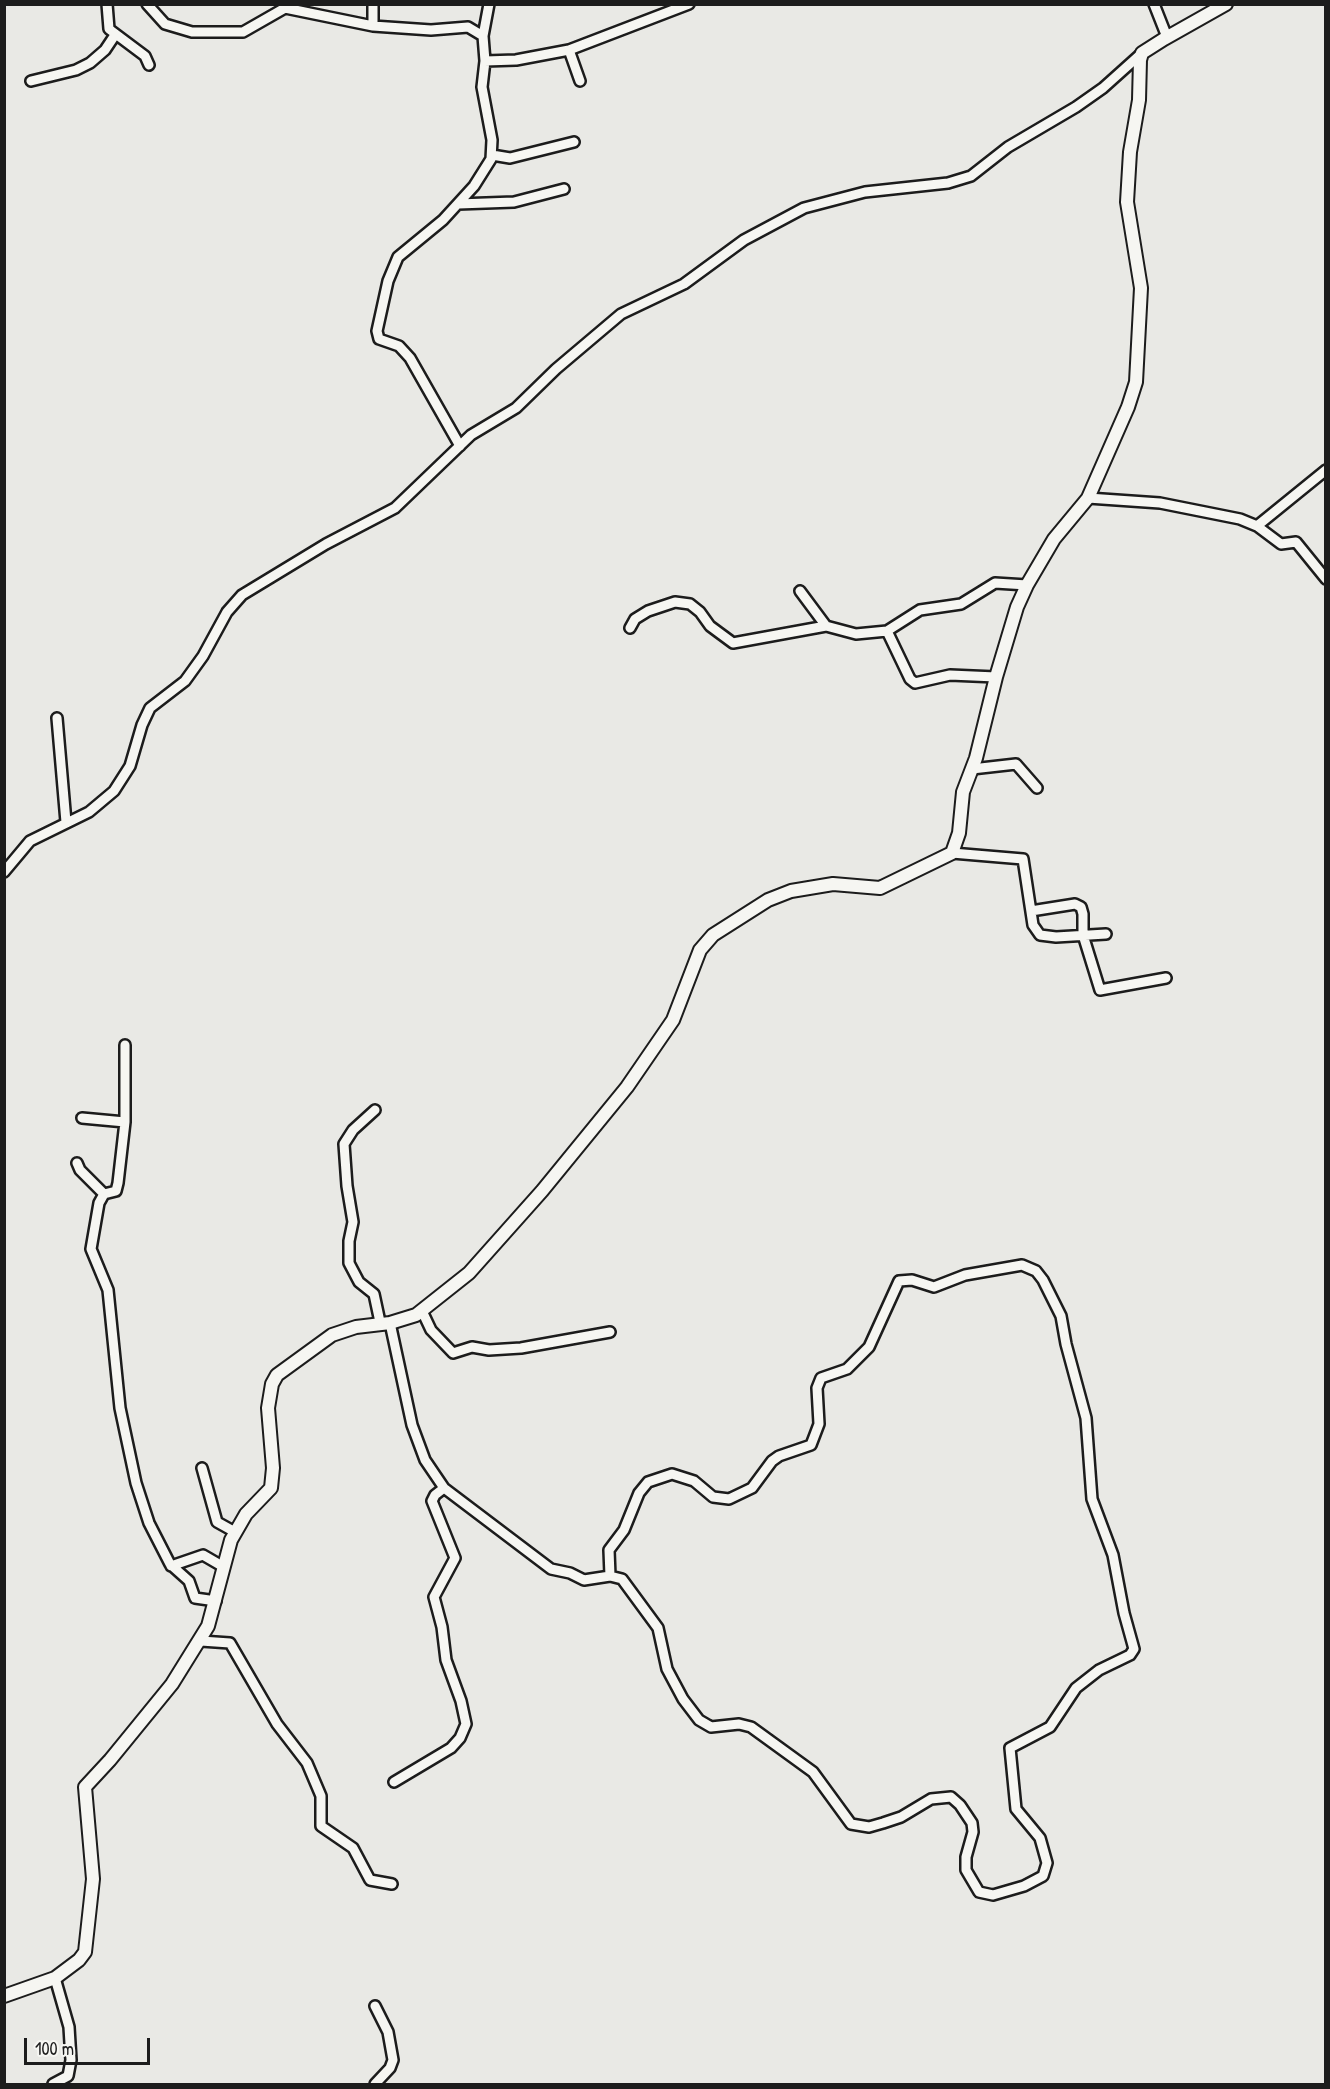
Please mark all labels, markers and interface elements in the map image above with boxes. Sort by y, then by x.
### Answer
scale bar [27,2026,153,2064]
text: 100 m [35,2036,74,2061]

